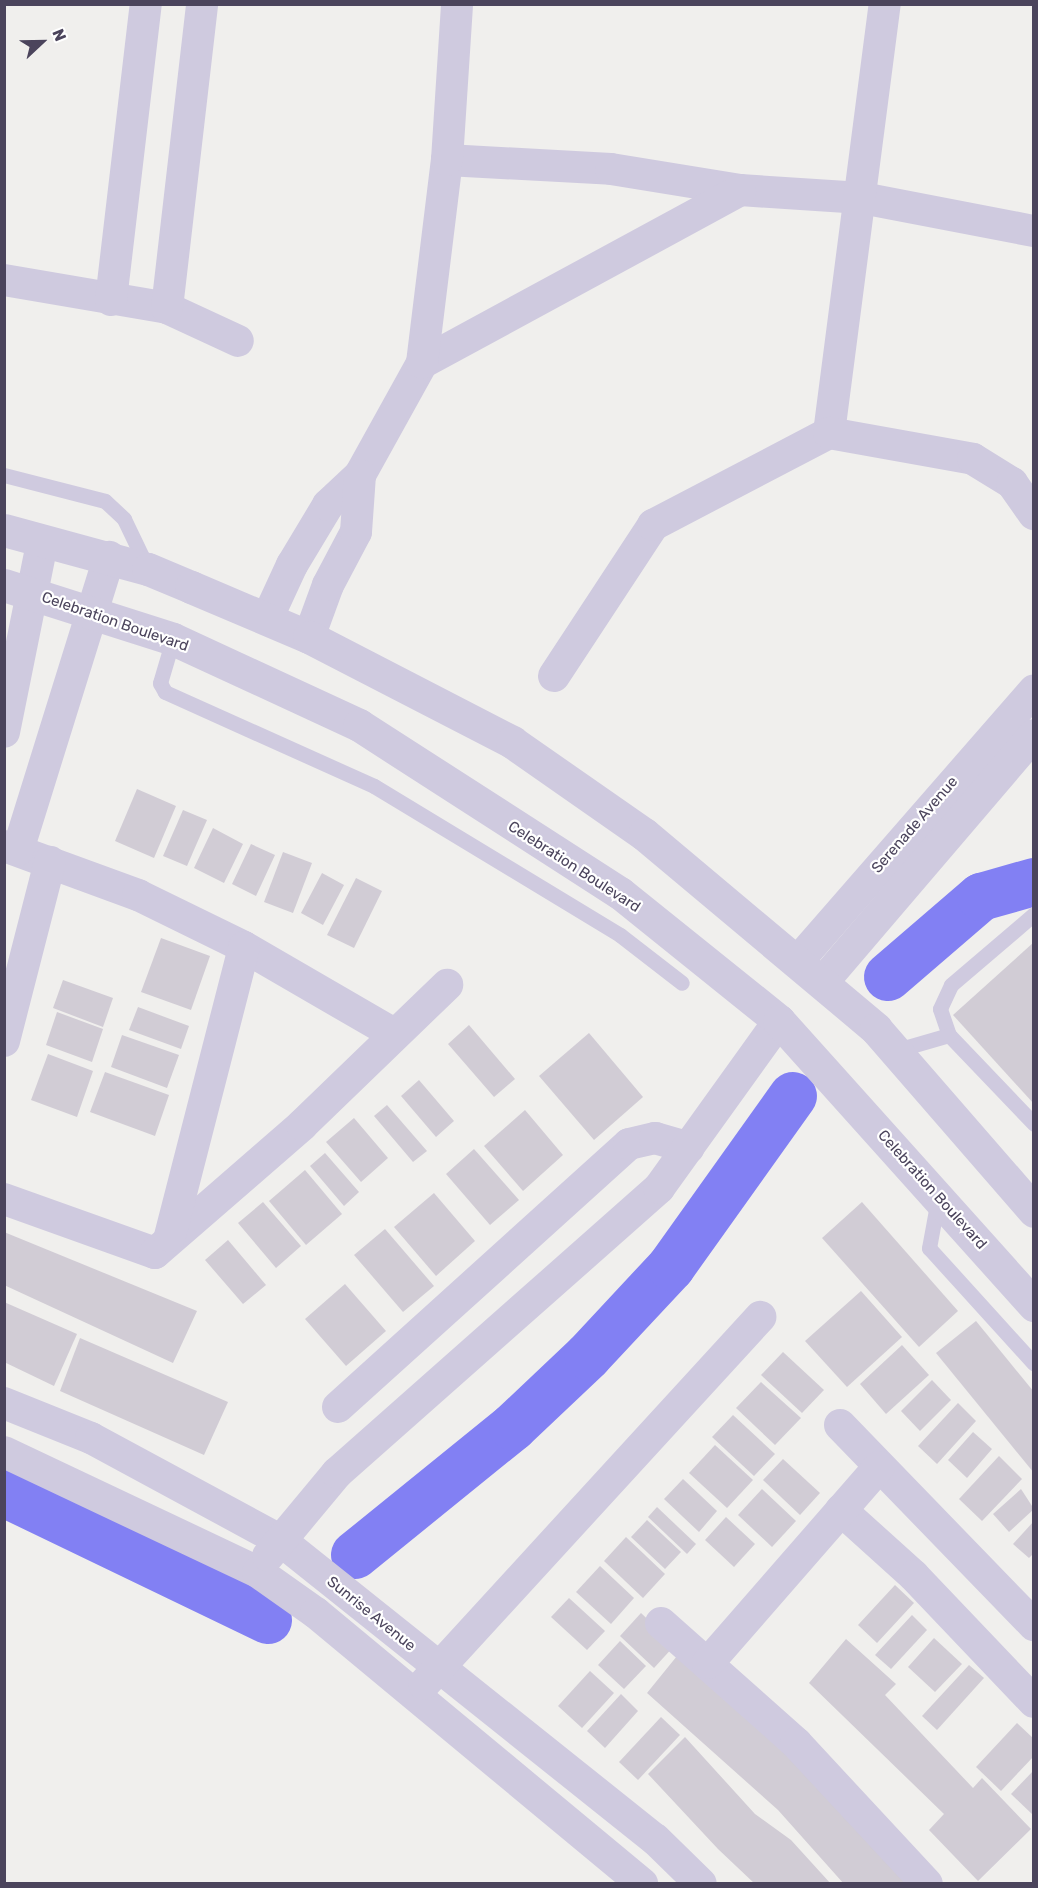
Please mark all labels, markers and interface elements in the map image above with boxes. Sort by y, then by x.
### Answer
north arrow [12,12,72,72]
text: N [48,26,70,44]
street label: Celebration Boulevard [39,588,191,656]
street label: Serenade Avenue [868,773,962,877]
street label: Celebration Boulevard [504,817,644,917]
street label: Celebration Boulevard [874,1127,990,1253]
street label: Sunrise Avenue [323,1573,419,1655]

